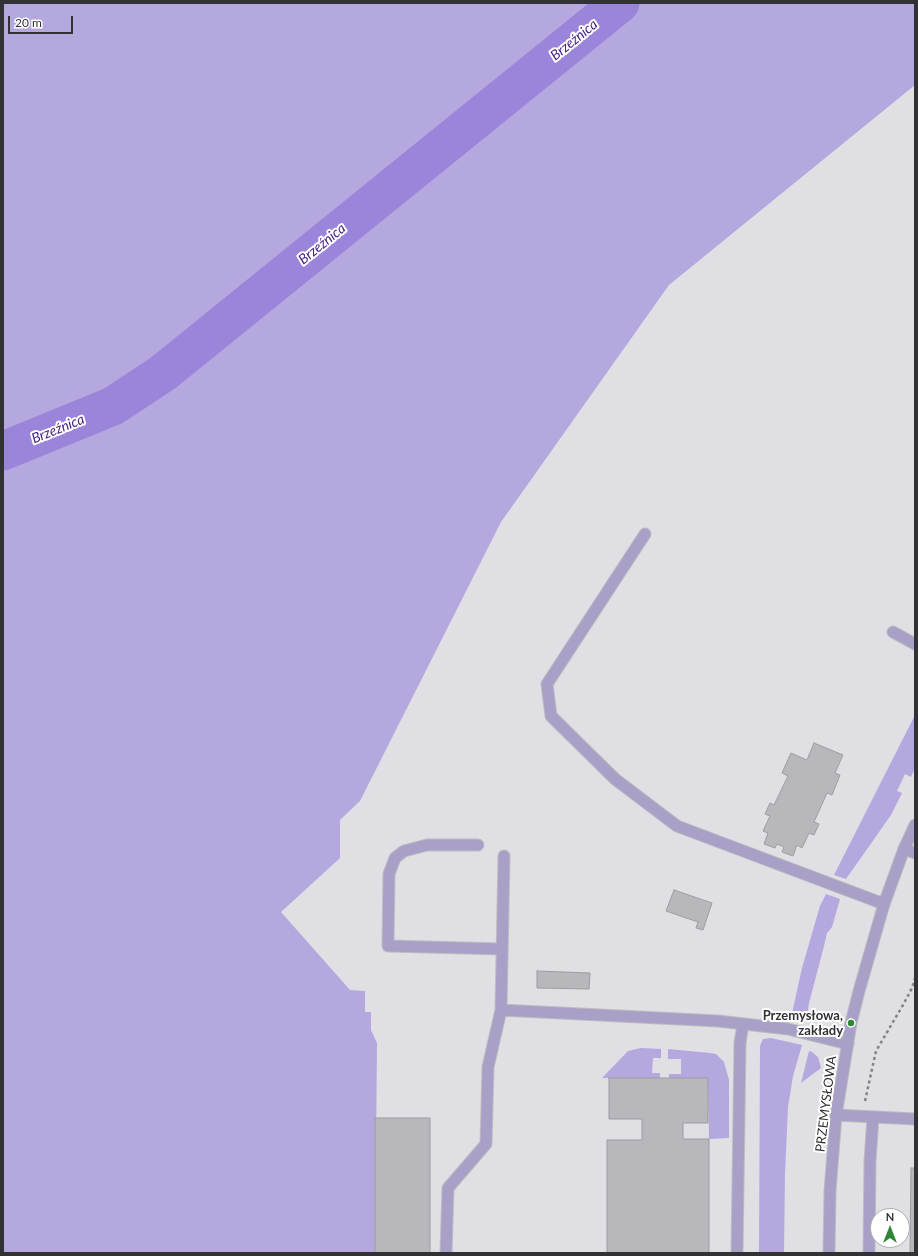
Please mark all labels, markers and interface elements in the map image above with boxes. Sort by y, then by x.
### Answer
scale bar [10,8,75,34]
text: 20 m [15,15,42,30]
water label: Brzeźnica [547,16,601,64]
water label: Brzeźnica [295,220,349,268]
water label: Brzeźnica [29,411,87,447]
place label: Przemysłowa, zakłady [763,1008,843,1039]
marker: Przemysłowa, zakłady [846,1018,856,1028]
street label: PRZEMYSŁOWA [812,1055,840,1153]
north arrow [870,1208,910,1248]
text: N [886,1210,894,1223]

